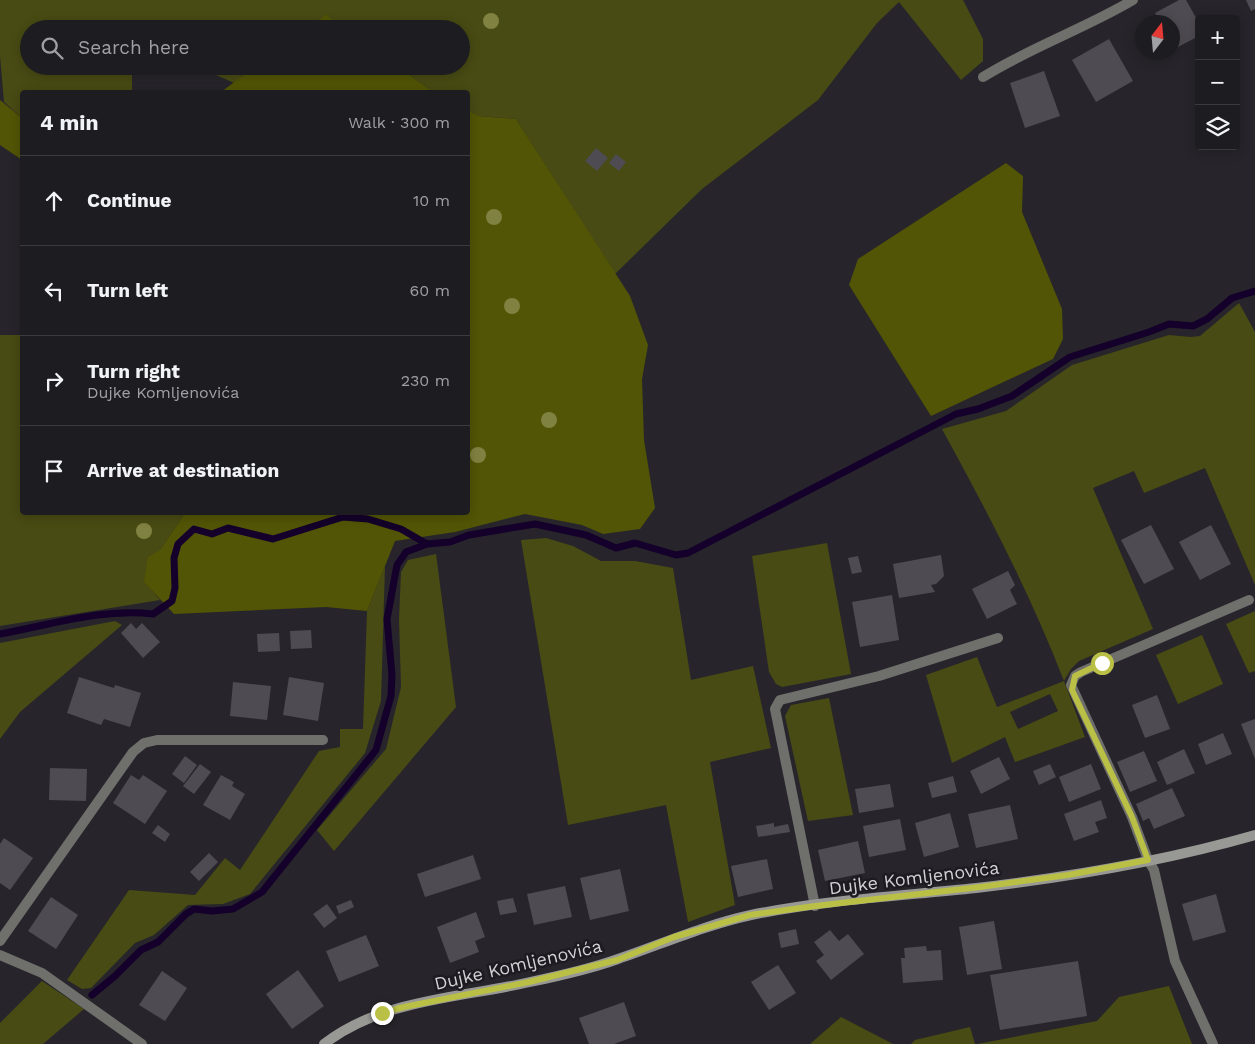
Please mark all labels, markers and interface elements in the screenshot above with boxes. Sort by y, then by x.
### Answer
north arrow [1135,15,1180,60]
map controls [1195,15,1240,150]
button: + [1195,15,1240,60]
search box [20,20,470,75]
icon: search [38,34,66,62]
text: Search here [78,36,189,59]
button: − [1195,60,1240,105]
button: layers [1195,105,1240,150]
text: 4 min [40,110,98,135]
text: Walk · 300 m [348,113,450,132]
icon: ahead [40,187,68,215]
text: Continue [87,189,171,212]
text: 10 m [413,191,450,210]
icon: left [40,277,68,305]
text: Turn left [87,279,168,302]
text: 60 m [410,281,450,300]
text: Turn right [87,360,180,383]
icon: right [40,367,68,395]
text: 230 m [401,371,450,390]
text: Dujke Komljenovića [87,383,239,402]
icon: arrive [40,457,68,485]
text: Arrive at destination [87,459,279,482]
route start [1091,652,1114,675]
street label: Dujke Komljenovića [828,857,1000,898]
street label: Dujke Komljenovića [432,935,604,994]
route end [371,1002,394,1025]

